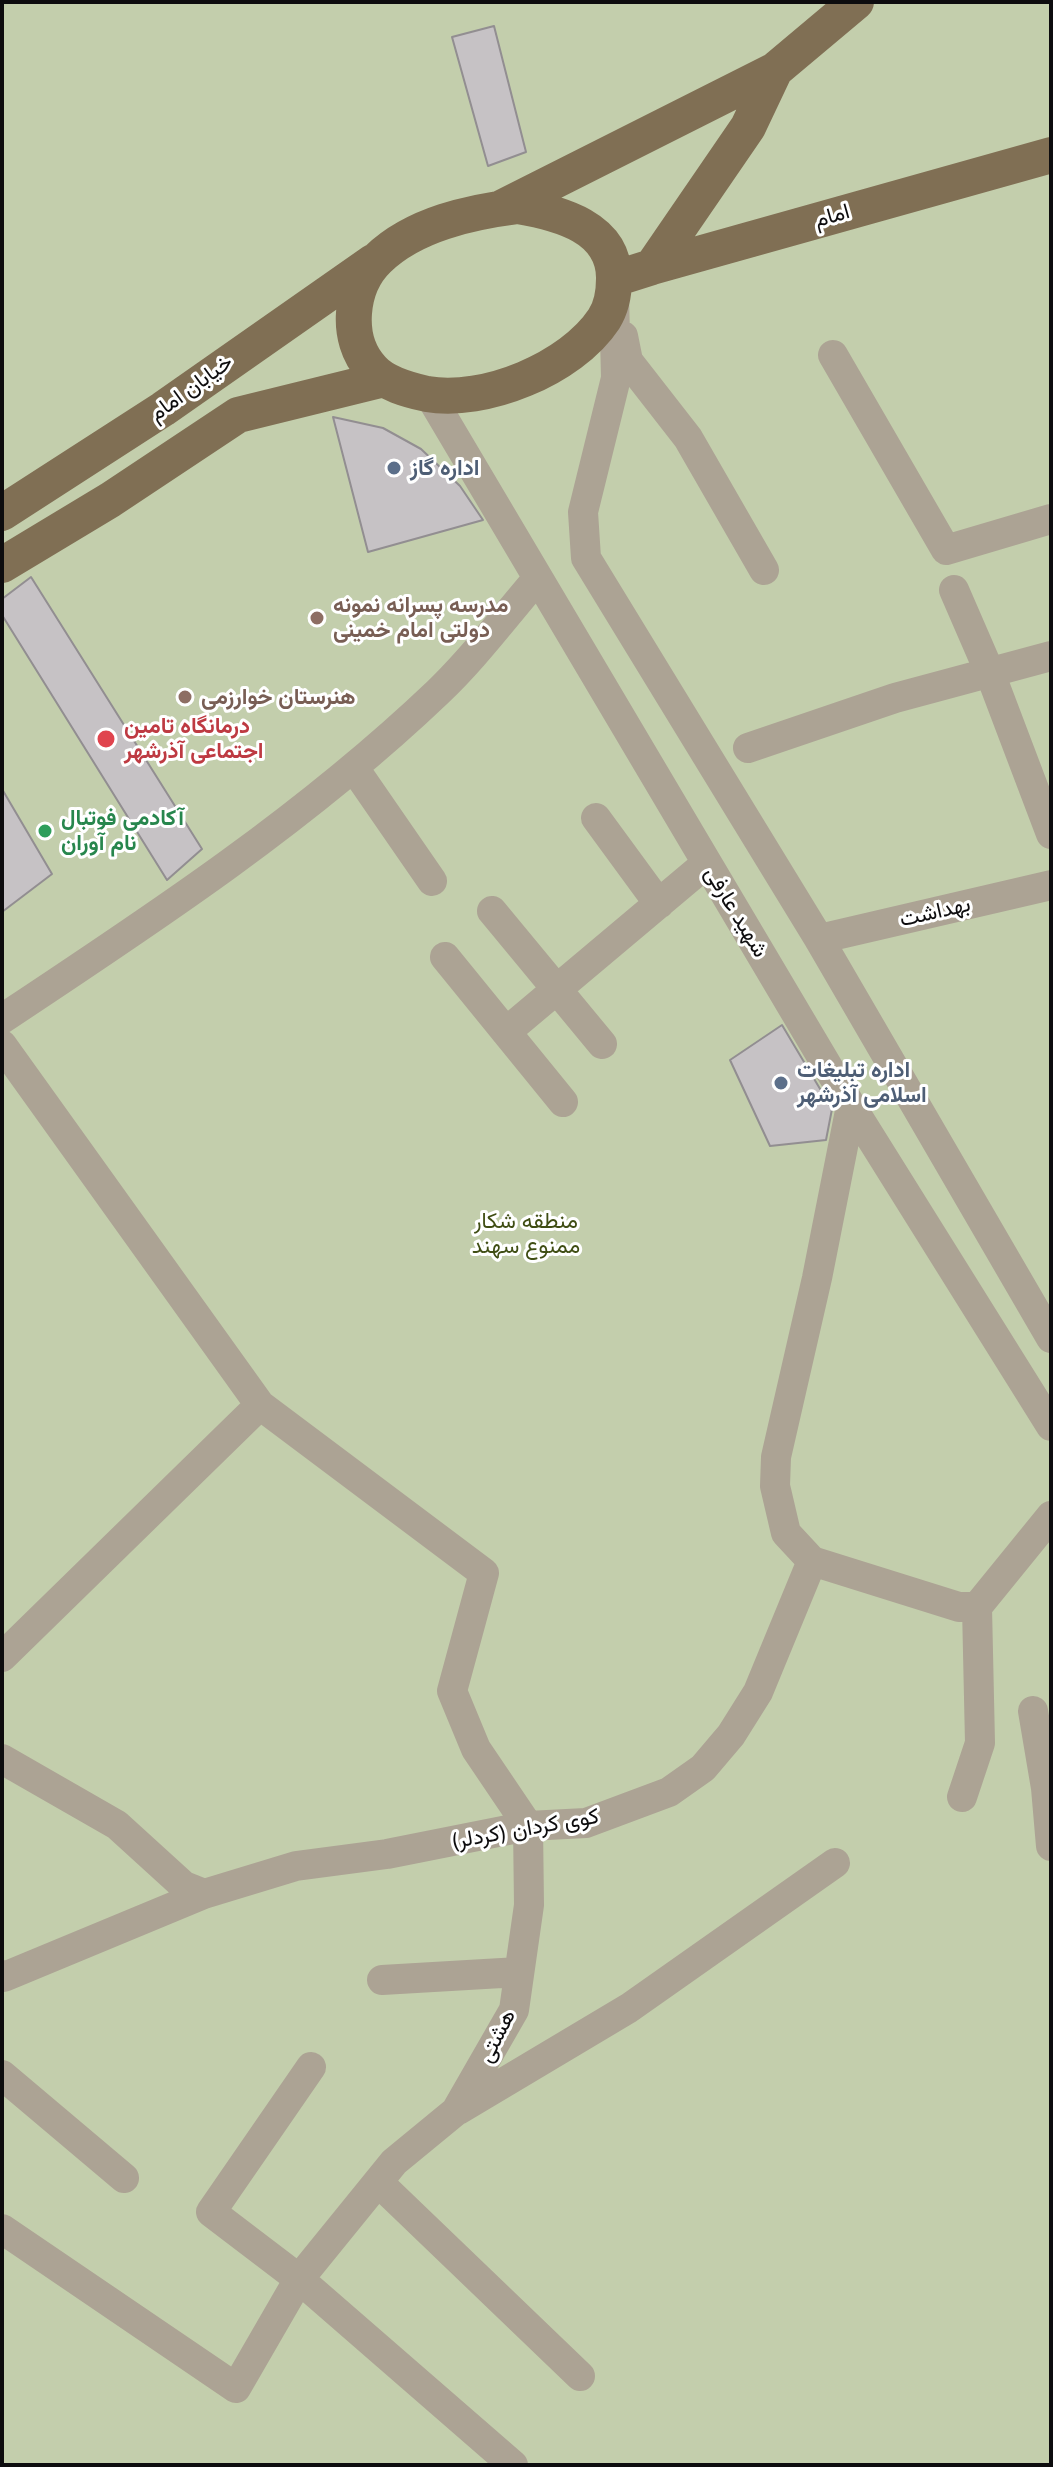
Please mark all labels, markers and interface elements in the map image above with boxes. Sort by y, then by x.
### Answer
street label: امام [811,198,853,234]
street label: خیابان امام [144,349,238,427]
place label: اداره گاز [410,455,479,481]
marker: اداره گاز [385,459,403,477]
place label: مدرسه پسرانه نمونه دولتی امام خمینی [333,592,508,644]
marker: مدرسه پسرانه نمونه دولتی امام خمینی [308,609,326,627]
place label: هنرستان خوارزمی [201,684,356,710]
marker: هنرستان خوارزمی [176,688,194,706]
place label: درمانگاه تامین اجتماعی آذرشهر [124,713,264,764]
marker: درمانگاه تامین اجتماعی آذرشهر [95,728,117,750]
place label: آکادمی فوتبال نام آوران [61,805,184,856]
marker: آکادمی فوتبال نام آوران [36,822,54,840]
street label: شهید عارفی [699,862,773,962]
street label: بهداشت [897,891,973,933]
place label: اداره تبلیغات اسلامی آذرشهر [797,1057,927,1108]
marker: اداره تبلیغات اسلامی آذرشهر [772,1074,790,1092]
park label: منطقه شکار ممنوع سهند [472,1208,580,1260]
street label: کوی کردان (کردلر) [449,1803,601,1855]
street label: هشتی [473,2005,521,2067]

